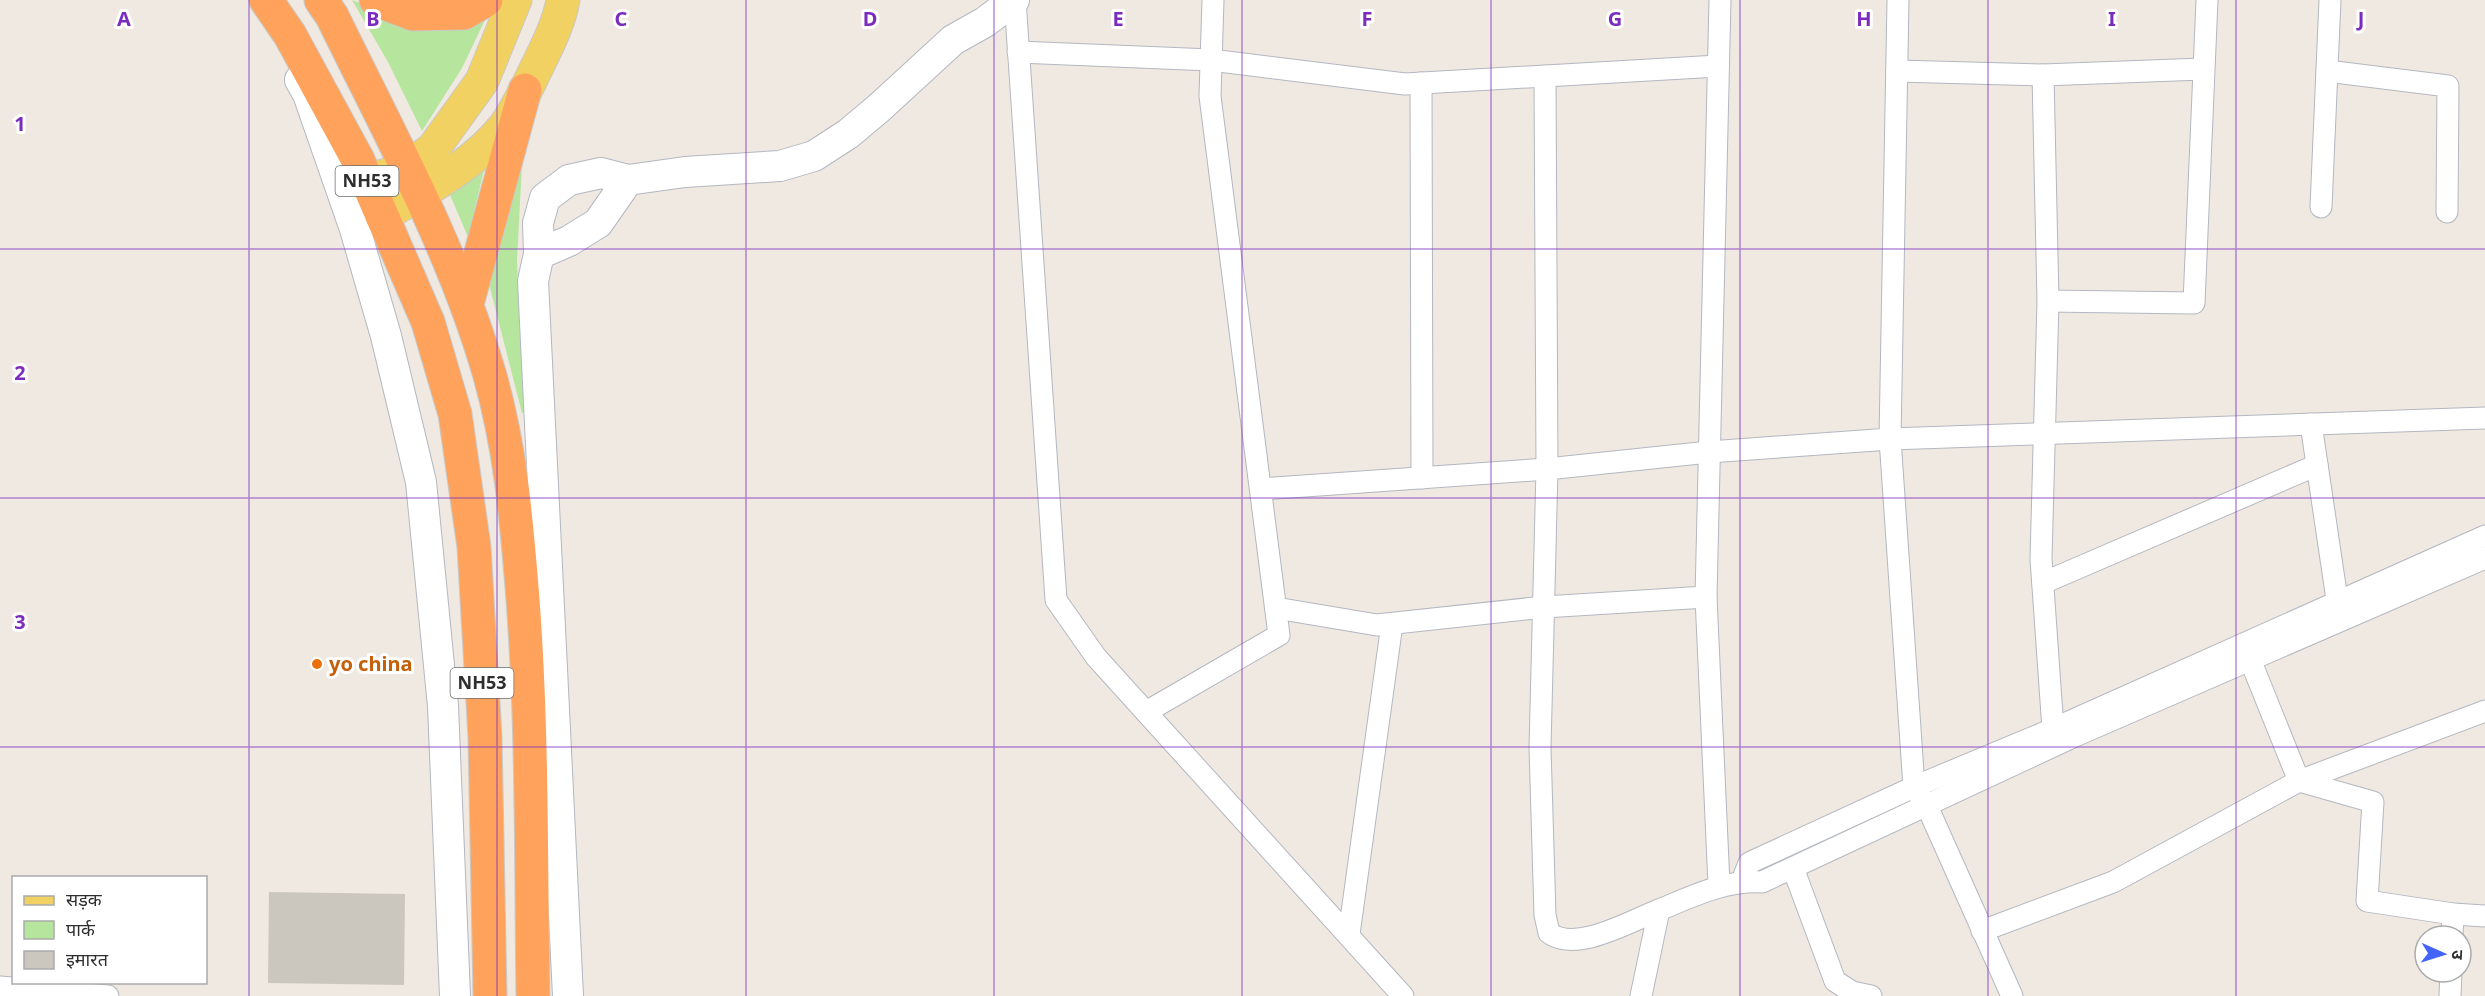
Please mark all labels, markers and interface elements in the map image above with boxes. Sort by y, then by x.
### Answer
text: A [117,5,131,32]
text: B [366,5,380,32]
text: C [615,5,628,32]
text: D [863,5,877,32]
text: E [1112,5,1124,32]
text: F [1362,5,1372,32]
text: G [1608,5,1622,32]
text: H [1856,5,1872,32]
text: I [2108,5,2116,32]
text: J [2356,5,2364,32]
text: 1 [14,110,26,137]
road number: NH53 [336,166,398,196]
text: 2 [14,359,26,386]
text: 3 [14,608,26,635]
place label: yo china [329,650,412,677]
marker: yo china [310,657,324,671]
road number: NH53 [450,668,514,698]
legend [12,876,207,984]
text: सड़क [66,887,103,911]
text: पार्क [66,917,96,941]
north arrow [2413,924,2473,984]
text: इमारत [66,947,109,971]
text: उ [2447,950,2469,961]

